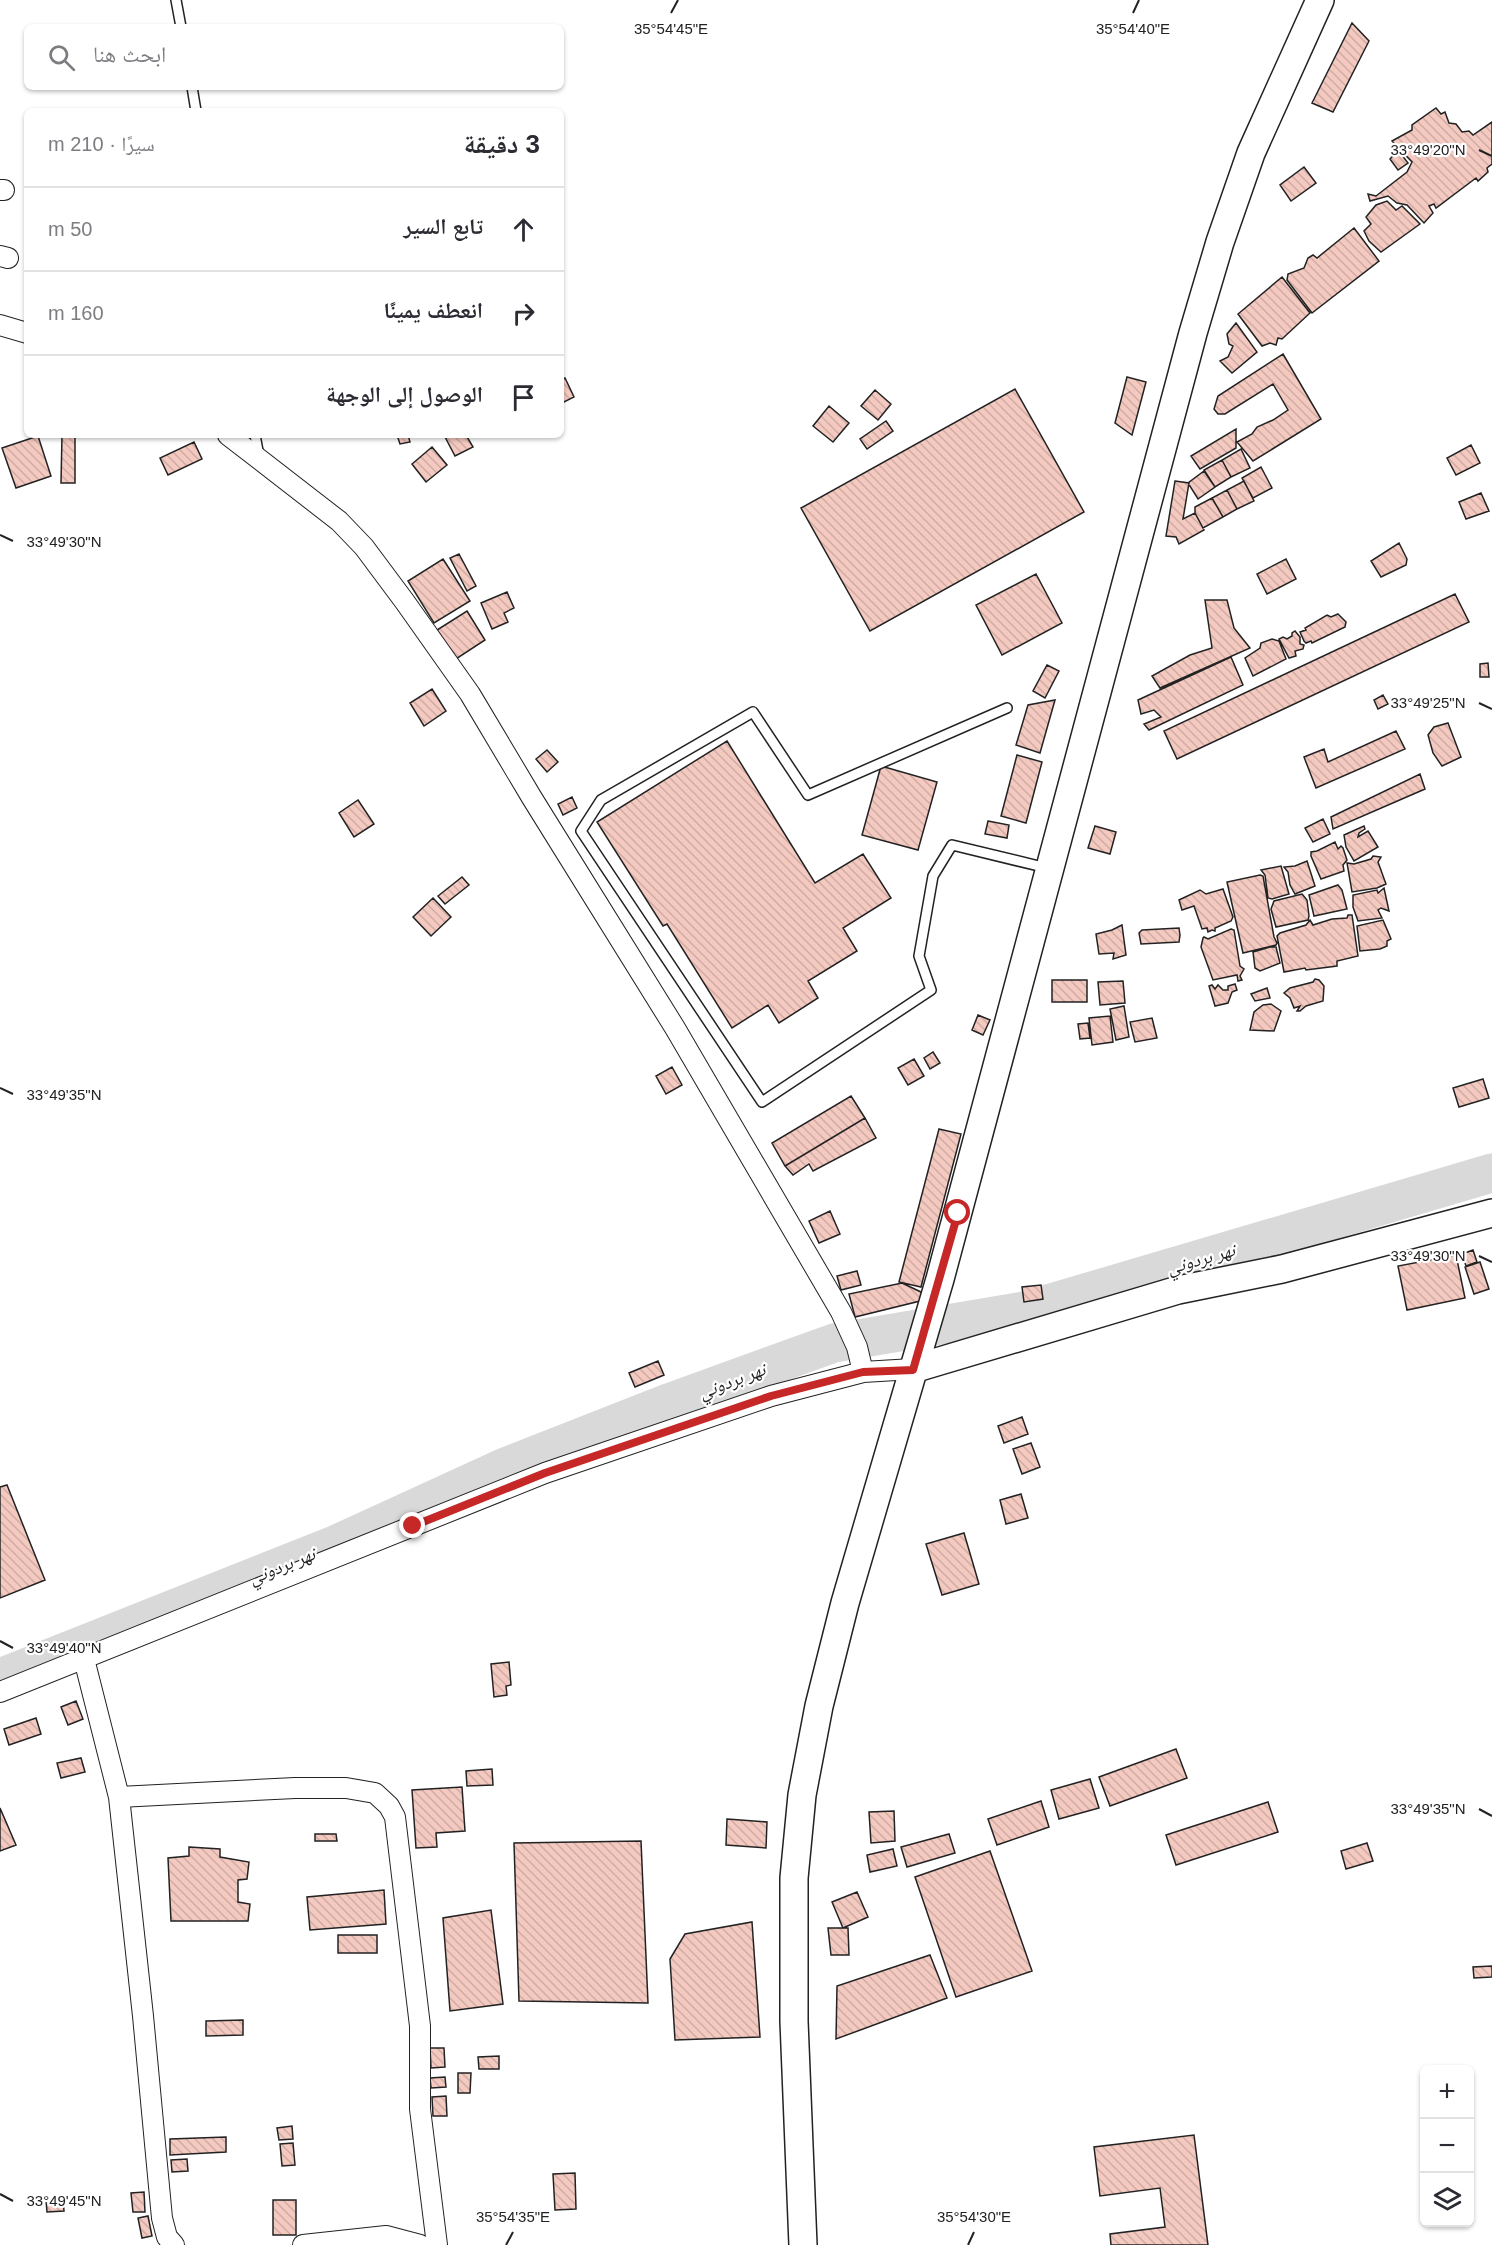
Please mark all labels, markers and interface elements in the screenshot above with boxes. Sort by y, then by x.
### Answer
text: 35°54'45"E [634,20,708,37]
text: 35°54'40"E [1096,20,1170,37]
search box [24,24,564,90]
icon: search [45,41,78,74]
text: ابحث هنا [93,42,166,67]
text: 3 دقيقة [464,129,540,159]
text: سيرًا · 210 m [48,133,155,155]
text: 33°49'20"N [1390,141,1466,158]
icon: ahead [507,213,540,246]
text: تابع السير [403,214,483,239]
text: 50 m [48,218,92,240]
icon: right [507,297,540,330]
text: انعطف يمينًا [384,298,483,323]
text: 160 m [48,302,104,324]
icon: arrive [507,381,540,414]
text: الوصول إلى الوجهة [326,382,483,407]
text: 33°49'30"N [26,533,102,550]
text: 33°49'25"N [1390,694,1466,711]
text: 33°49'35"N [26,1086,102,1103]
route start [944,1199,970,1225]
water label: نهر بردوني [1165,1239,1242,1283]
text: 33°49'30"N [1390,1247,1466,1264]
water label: نهر بردوني [696,1358,773,1407]
route end [399,1512,425,1538]
water label: نهر بردوني [246,1543,323,1593]
text: 33°49'40"N [26,1639,102,1656]
text: 33°49'35"N [1390,1800,1466,1817]
map controls [1420,2065,1474,2227]
button: + [1420,2065,1474,2119]
button: − [1420,2119,1474,2173]
button: layers [1420,2173,1474,2227]
text: 33°49'45"N [26,2192,102,2209]
text: 35°54'35"E [476,2208,550,2225]
text: 35°54'30"E [937,2208,1011,2225]

